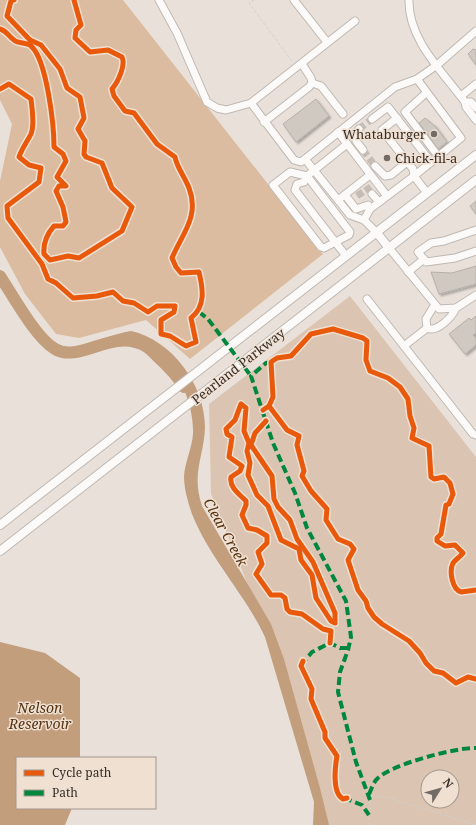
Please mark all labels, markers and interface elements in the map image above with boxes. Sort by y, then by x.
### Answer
place label: Whataburger [342,125,426,143]
marker: Whataburger [429,129,439,139]
place label: Chick-fil-a [395,149,457,167]
marker: Chick-fil-a [382,153,392,163]
street label: Pearland Parkway [188,323,289,408]
water label: Clear Creek [199,495,253,570]
water label: Nelson Reservoir [8,698,72,733]
legend [16,757,156,809]
text: Cycle path [52,764,112,781]
north arrow [420,769,460,809]
text: N [440,775,457,791]
text: Path [52,784,78,801]

